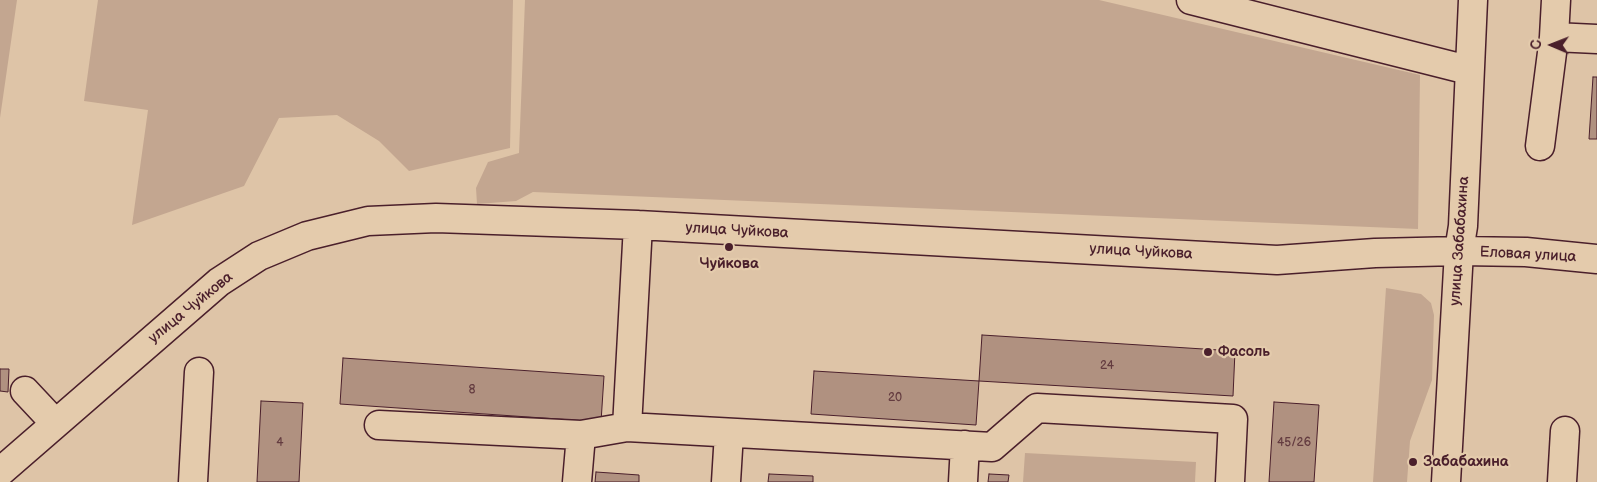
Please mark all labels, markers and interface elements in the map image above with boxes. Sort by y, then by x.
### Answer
north arrow [1527,20,1577,70]
text: С [1528,40,1545,50]
street label: улица Забабахина [1446,176,1474,306]
street label: улица Чуйкова [685,219,789,243]
street label: улица Чуйкова [1089,240,1193,264]
marker: Чуйкова [723,241,735,253]
street label: Еловая улица [1479,243,1577,267]
place label: Чуйкова [699,255,759,273]
street label: улица Чуйкова [145,269,237,347]
place label: Фасоль [1218,343,1270,361]
marker: Фасоль [1202,346,1214,358]
house number: 24 [1100,359,1114,373]
house number: 8 [469,383,475,397]
house number: 20 [888,391,902,405]
house number: 4 [276,436,284,450]
house number: 45/26 [1277,436,1311,450]
place label: Забабахина [1423,453,1509,471]
marker: Забабахина [1407,456,1419,468]

